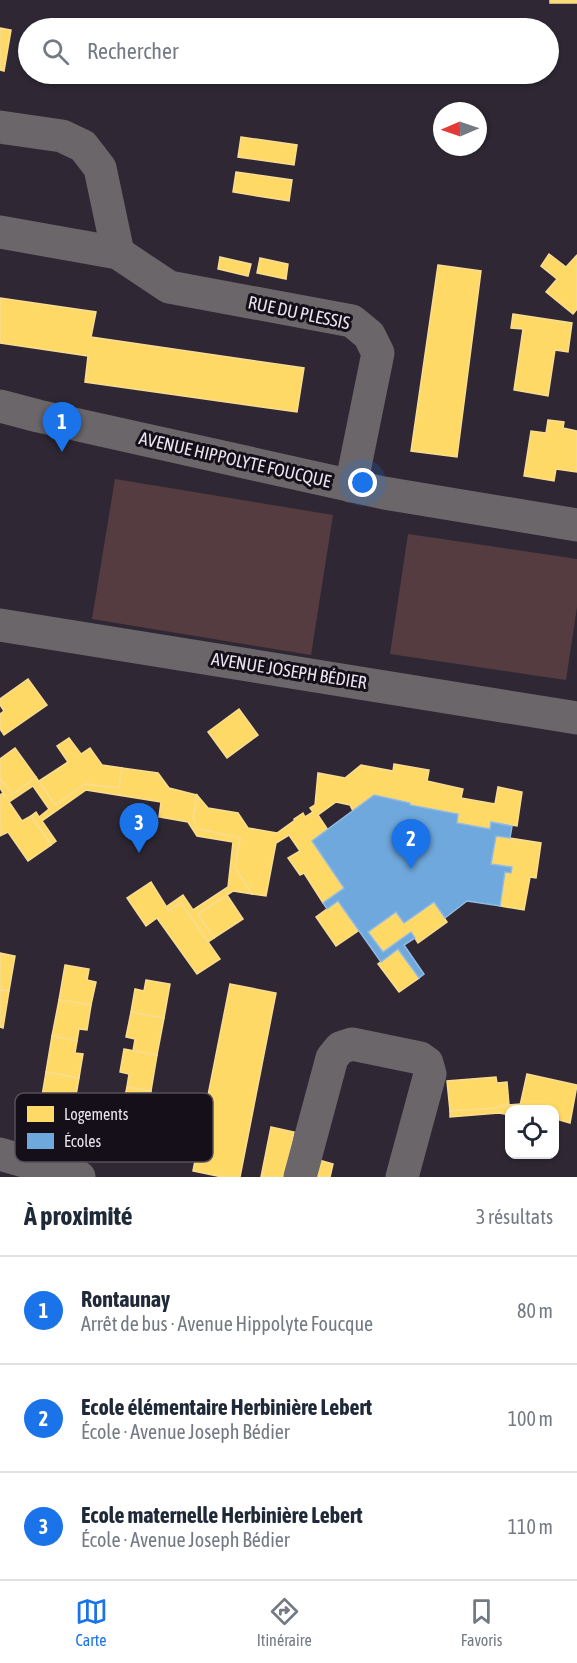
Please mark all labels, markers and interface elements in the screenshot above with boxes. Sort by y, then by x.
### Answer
search box [18,18,559,84]
icon: search [39,35,72,68]
text: Rechercher [87,38,178,64]
north arrow [433,102,487,156]
street label: RUE DU PLESSIS [246,291,352,334]
pin: 1 [42,402,82,452]
street label: AVENUE HIPPOLYTE FOUCQUE [137,427,333,492]
your location [348,468,377,497]
street label: AVENUE JOSEPH BÉDIER [210,648,368,693]
pin: 3 [120,804,158,853]
pin: 2 [392,820,430,869]
legend [15,1093,213,1162]
text: Logements [64,1105,129,1124]
map controls [505,1105,559,1159]
button: locate [505,1105,559,1159]
text: Écoles [64,1132,102,1150]
text: À proximité [24,1201,132,1231]
text: 3 résultats [476,1205,553,1228]
text: Rontaunay [81,1286,170,1312]
text: 1 [39,1299,48,1322]
text: 80 m [517,1299,553,1322]
text: Arrêt de bus · Avenue Hippolyte Foucque [81,1312,373,1335]
text: Ecole élémentaire Herbinière Lebert [81,1394,372,1420]
text: 2 [39,1407,48,1430]
text: 100 m [508,1407,553,1430]
text: École · Avenue Joseph Bédier [81,1420,290,1443]
text: Ecole maternelle Herbinière Lebert [81,1502,363,1528]
text: 3 [39,1515,48,1538]
text: 110 m [508,1515,553,1538]
text: École · Avenue Joseph Bédier [81,1528,290,1551]
tab: Carte [75,1595,108,1649]
tab: Itinéraire [257,1595,312,1649]
tab: Favoris [461,1595,502,1649]

